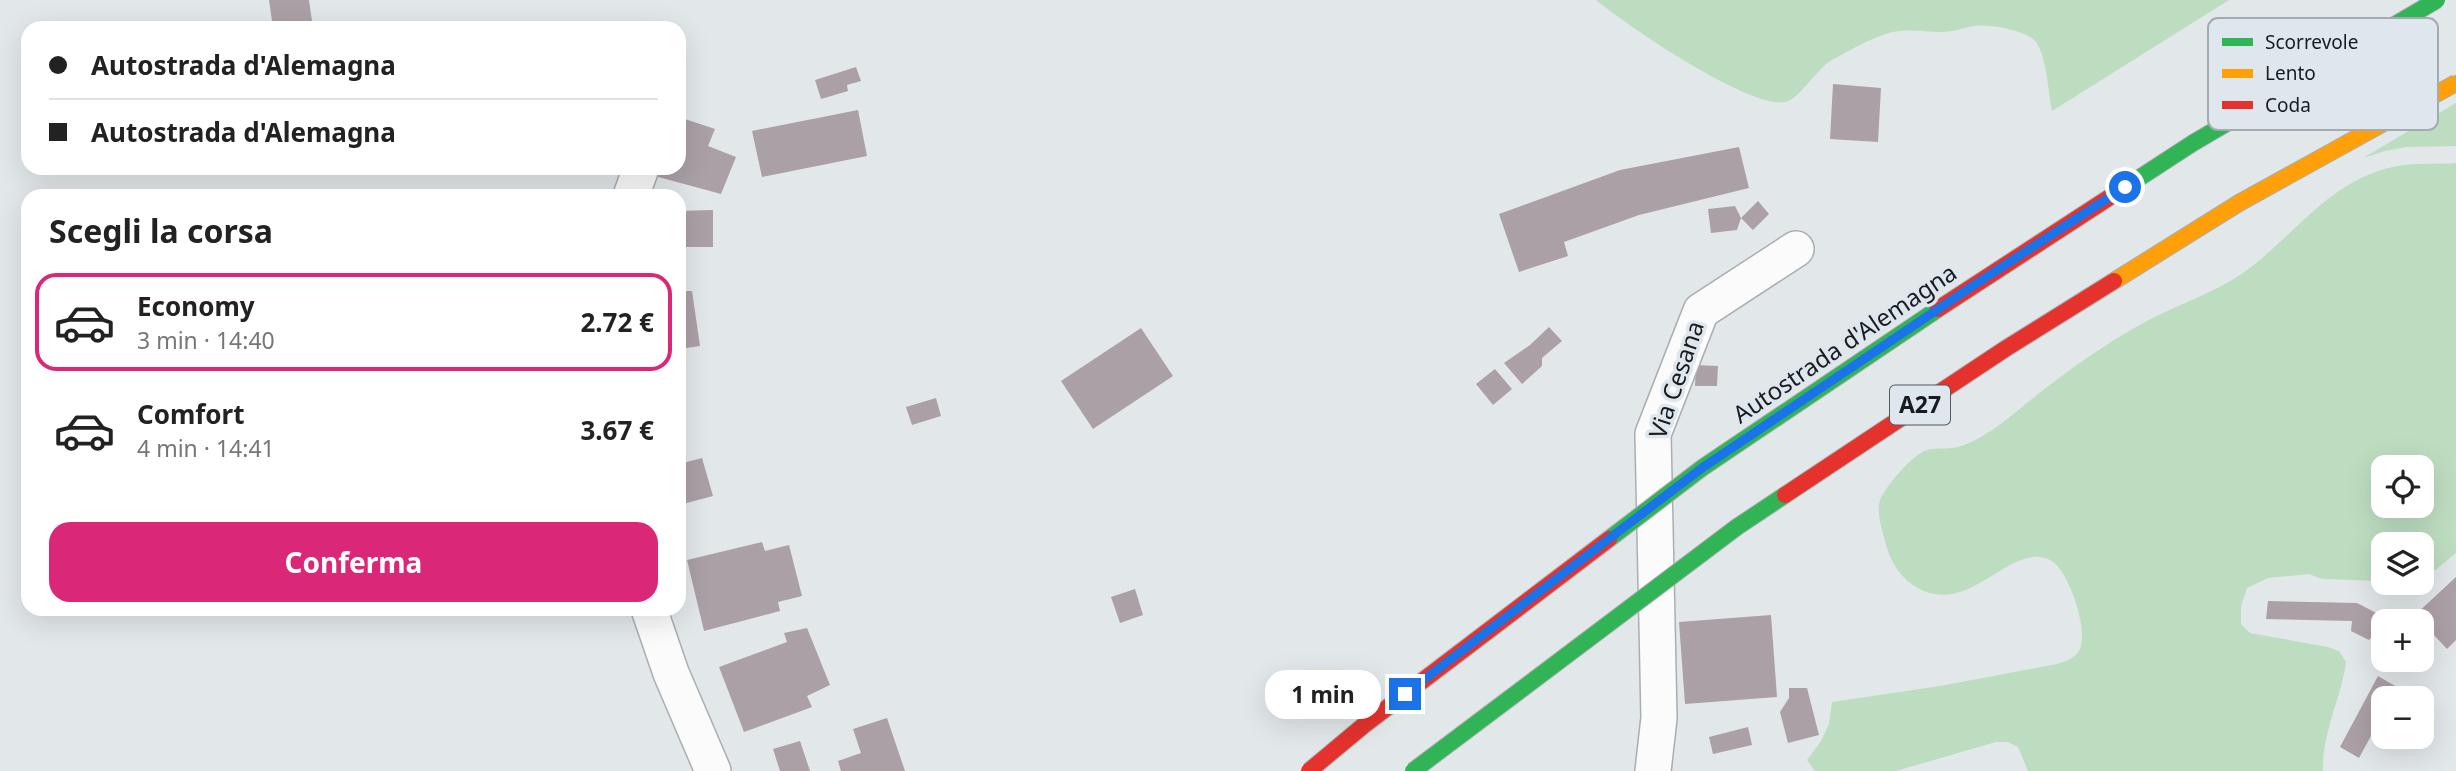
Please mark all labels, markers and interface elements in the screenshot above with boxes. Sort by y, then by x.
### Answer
legend [2208,18,2438,130]
text: Scorrevole [2265,29,2358,55]
text: Autostrada d'Alemagna [91,47,396,83]
text: Lento [2265,60,2316,86]
text: Coda [2265,92,2311,118]
text: Autostrada d'Alemagna [91,114,396,150]
route start [2109,171,2141,203]
text: Scegli la corsa [49,209,273,252]
street label: Autostrada d'Alemagna [1726,255,1963,430]
text: Economy [137,288,255,324]
icon: car [53,291,116,354]
text: 2.72 € [580,304,654,340]
street label: Via Cesana [1640,316,1711,443]
text: 3 min · 14:40 [137,324,275,356]
road number: A27 [1890,386,1950,424]
text: Comfort [137,396,245,432]
icon: car [53,399,116,462]
text: 3.67 € [580,412,654,448]
text: 4 min · 14:41 [137,432,275,464]
map controls [2371,455,2434,749]
button: locate [2371,455,2434,518]
button: Conferma [49,522,658,602]
button: layers [2371,532,2434,595]
button: + [2371,609,2434,672]
callout: 1 min [1265,670,1380,718]
text: 1 min [1291,678,1355,710]
route end [1389,678,1421,710]
button: − [2371,686,2434,749]

